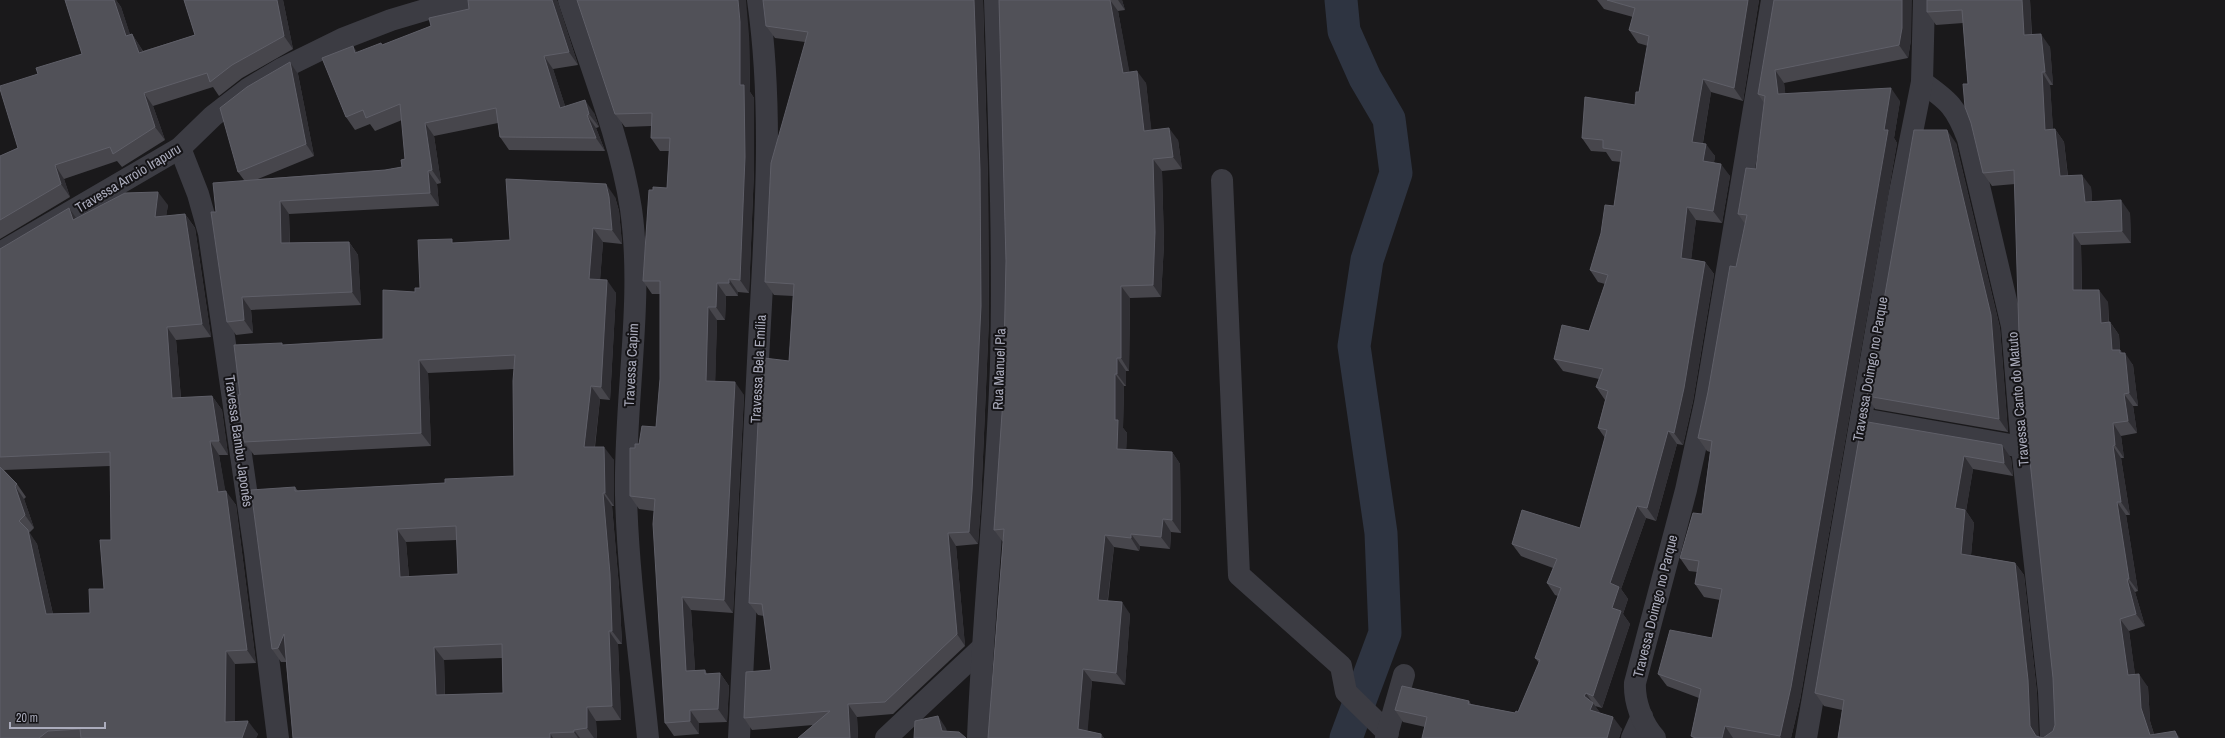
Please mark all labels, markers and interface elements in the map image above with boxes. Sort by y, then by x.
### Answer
street label: Travessa Arroio Irapuru [72,139,184,217]
street label: Travessa Doimgo no Parque [1848,295,1892,443]
street label: Travessa Bela Emília [746,314,770,424]
street label: Travessa Capim [620,323,642,407]
street label: Rua Manuel Pla [989,327,1009,410]
street label: Travessa Canto do Matuto [2003,331,2033,467]
street label: Travessa Bambu Japonês [221,374,257,508]
street label: Travessa Doimgo no Parque [1629,533,1681,679]
scale bar [10,704,105,730]
text: 20 m [16,710,38,726]

